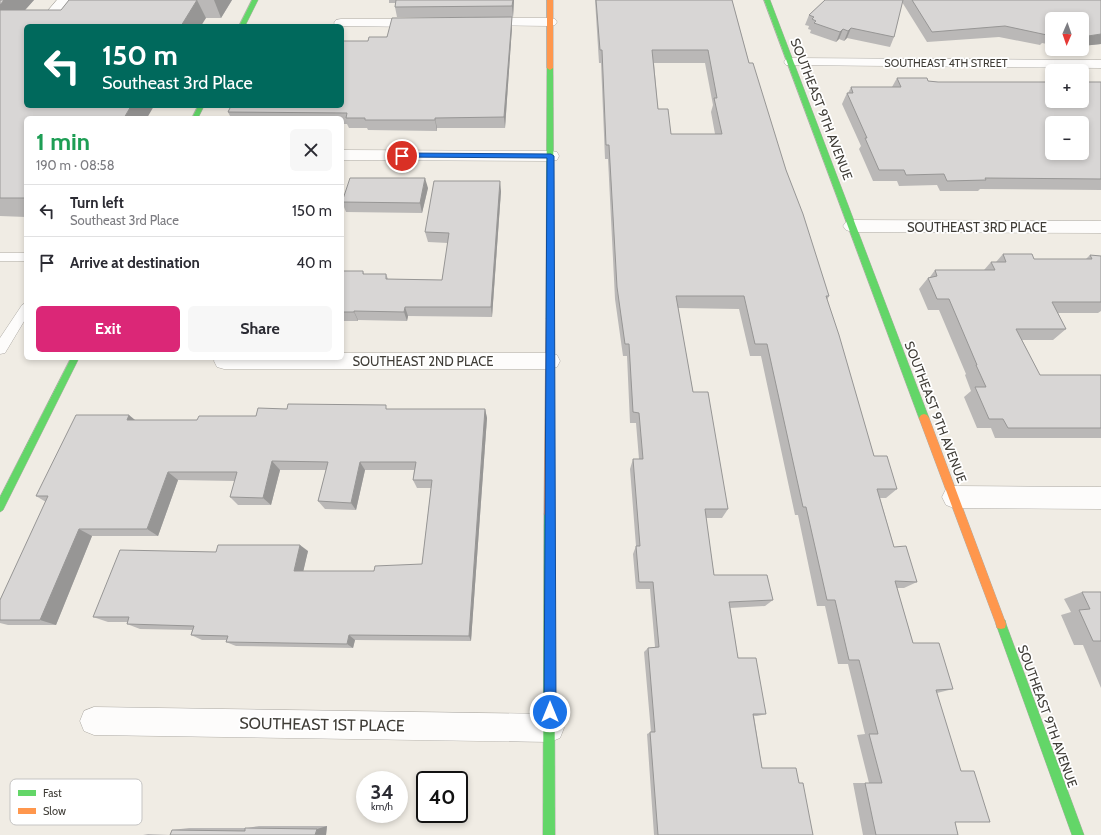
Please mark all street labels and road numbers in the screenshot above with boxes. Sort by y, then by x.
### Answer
street label: SOUTHEAST 9TH AVENUE [788,36,856,182]
street label: SOUTHEAST 4TH STREET [884,56,1008,70]
street label: SOUTHEAST 3RD PLACE [907,219,1047,235]
street label: SOUTHEAST 9TH AVENUE [902,339,970,485]
street label: SOUTHEAST 2ND PLACE [352,353,494,369]
street label: SOUTHEAST 9TH AVENUE [1015,643,1081,789]
street label: SOUTHEAST 1ST PLACE [239,714,405,735]

